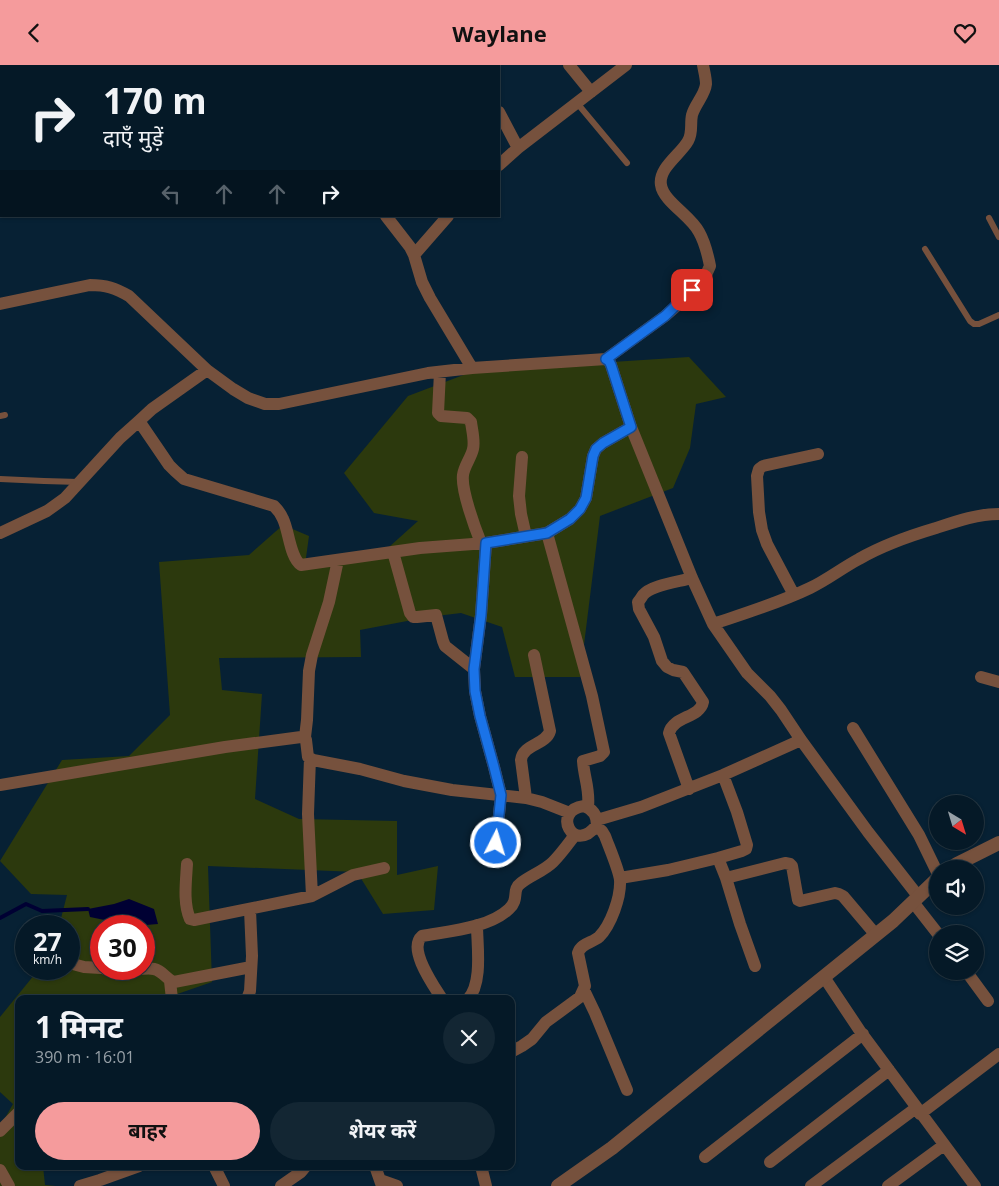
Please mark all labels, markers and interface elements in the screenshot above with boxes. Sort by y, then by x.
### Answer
text: Waylane [452,18,547,48]
icon: back [20,19,48,47]
icon: heart [951,19,979,47]
text: 170 m [103,77,207,124]
icon: right [20,85,85,150]
text: दाएँ मुड़ें [103,122,163,152]
icon: left [157,180,185,208]
icon: ahead [210,180,238,208]
icon: ahead [263,180,291,208]
icon: right [316,180,344,208]
pin [671,269,713,311]
icon: arrive [678,276,706,304]
north arrow [929,795,984,850]
map controls [929,795,984,980]
position arrow [469,816,521,868]
button: sound [929,860,984,915]
speed limit sign: 30 [90,915,155,980]
text: 27 [33,924,62,958]
button: layers [929,925,984,980]
text: km/h [33,951,62,968]
text: 1 मिनट [35,1006,123,1047]
button: close [443,1012,495,1064]
text: 390 m · 16:01 [35,1046,135,1068]
button: बाहर [35,1102,260,1160]
button: शेयर करें [270,1102,495,1160]

